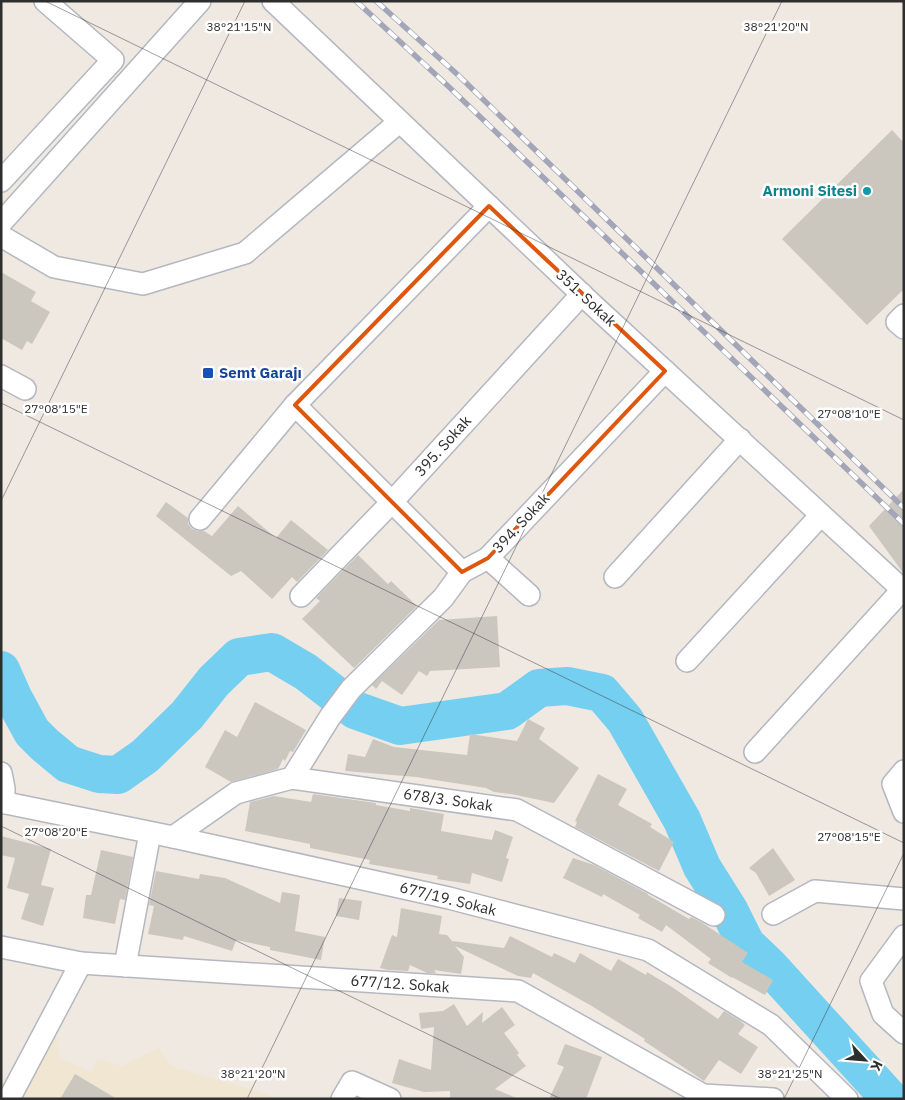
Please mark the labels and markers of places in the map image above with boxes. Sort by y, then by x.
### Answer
place label: Armoni Sitesi [762,181,857,200]
marker: Armoni Sitesi [861,185,873,197]
place label: Semt Garajı [219,363,302,382]
marker: Semt Garajı [201,366,215,380]

